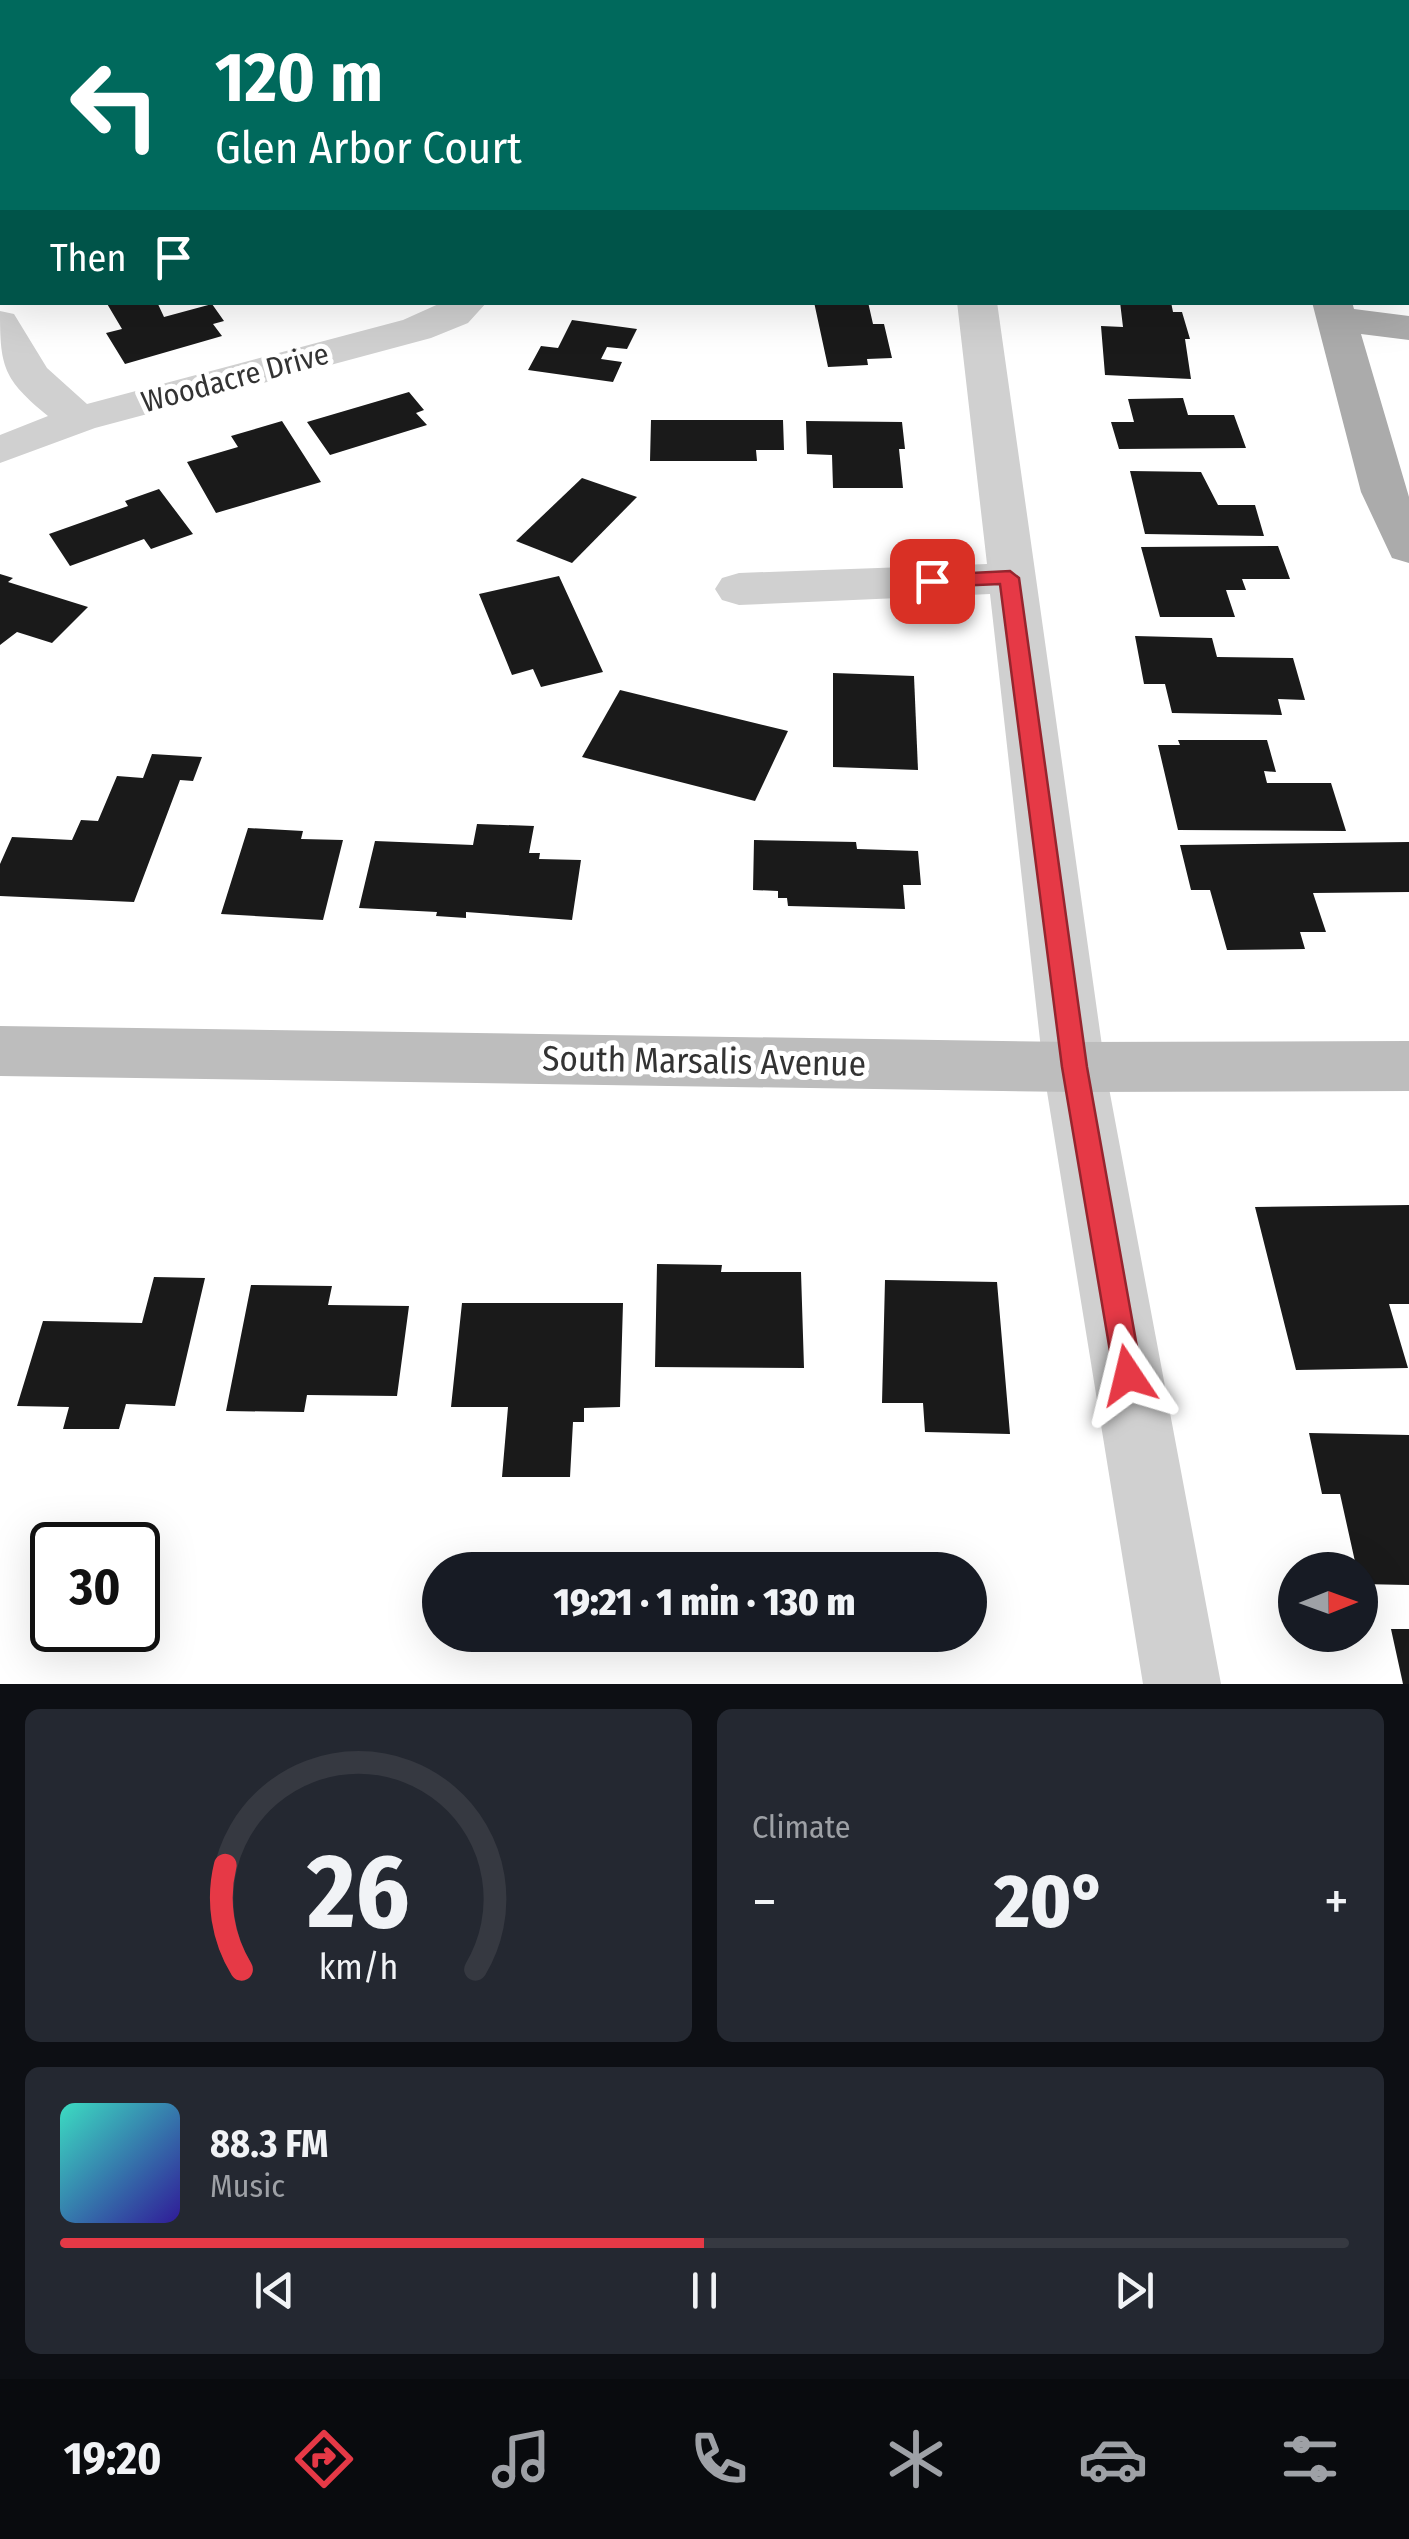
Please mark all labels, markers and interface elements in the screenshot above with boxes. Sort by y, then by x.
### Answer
text: 120 m [215,36,383,120]
icon: left [50,40,180,170]
text: Glen Arbor Court [215,121,522,175]
icon: arrive [146,230,201,285]
text: Then [50,235,126,281]
street label: Woodacre Drive [137,336,333,420]
pin [890,539,975,624]
icon: arrive [905,554,960,609]
street label: South Marsalis Avenue [542,1037,866,1085]
position arrow [1076,1323,1180,1427]
speed limit sign: 30 [30,1522,160,1652]
north arrow [1278,1552,1378,1652]
map controls [1278,1552,1378,1652]
text: 19:21 · 1 min · 130 m [554,1579,855,1625]
text: Climate [752,1808,851,1846]
text: 26 [306,1830,410,1955]
text: 20° [994,1857,1106,1947]
text: − [752,1869,777,1935]
text: + [1324,1869,1349,1935]
text: km/h [319,1946,398,1988]
text: 88.3 FM [210,2121,328,2167]
text: Music [210,2167,285,2205]
icon: previous [247,2263,302,2318]
icon: pause [677,2263,732,2318]
icon: next [1107,2263,1162,2318]
icon: directions [289,2424,359,2494]
icon: music [486,2424,556,2494]
icon: phone [684,2424,754,2494]
icon: climate [881,2424,951,2494]
icon: car [1078,2424,1148,2494]
icon: filters [1275,2424,1345,2494]
text: 19:20 [64,2432,162,2486]

